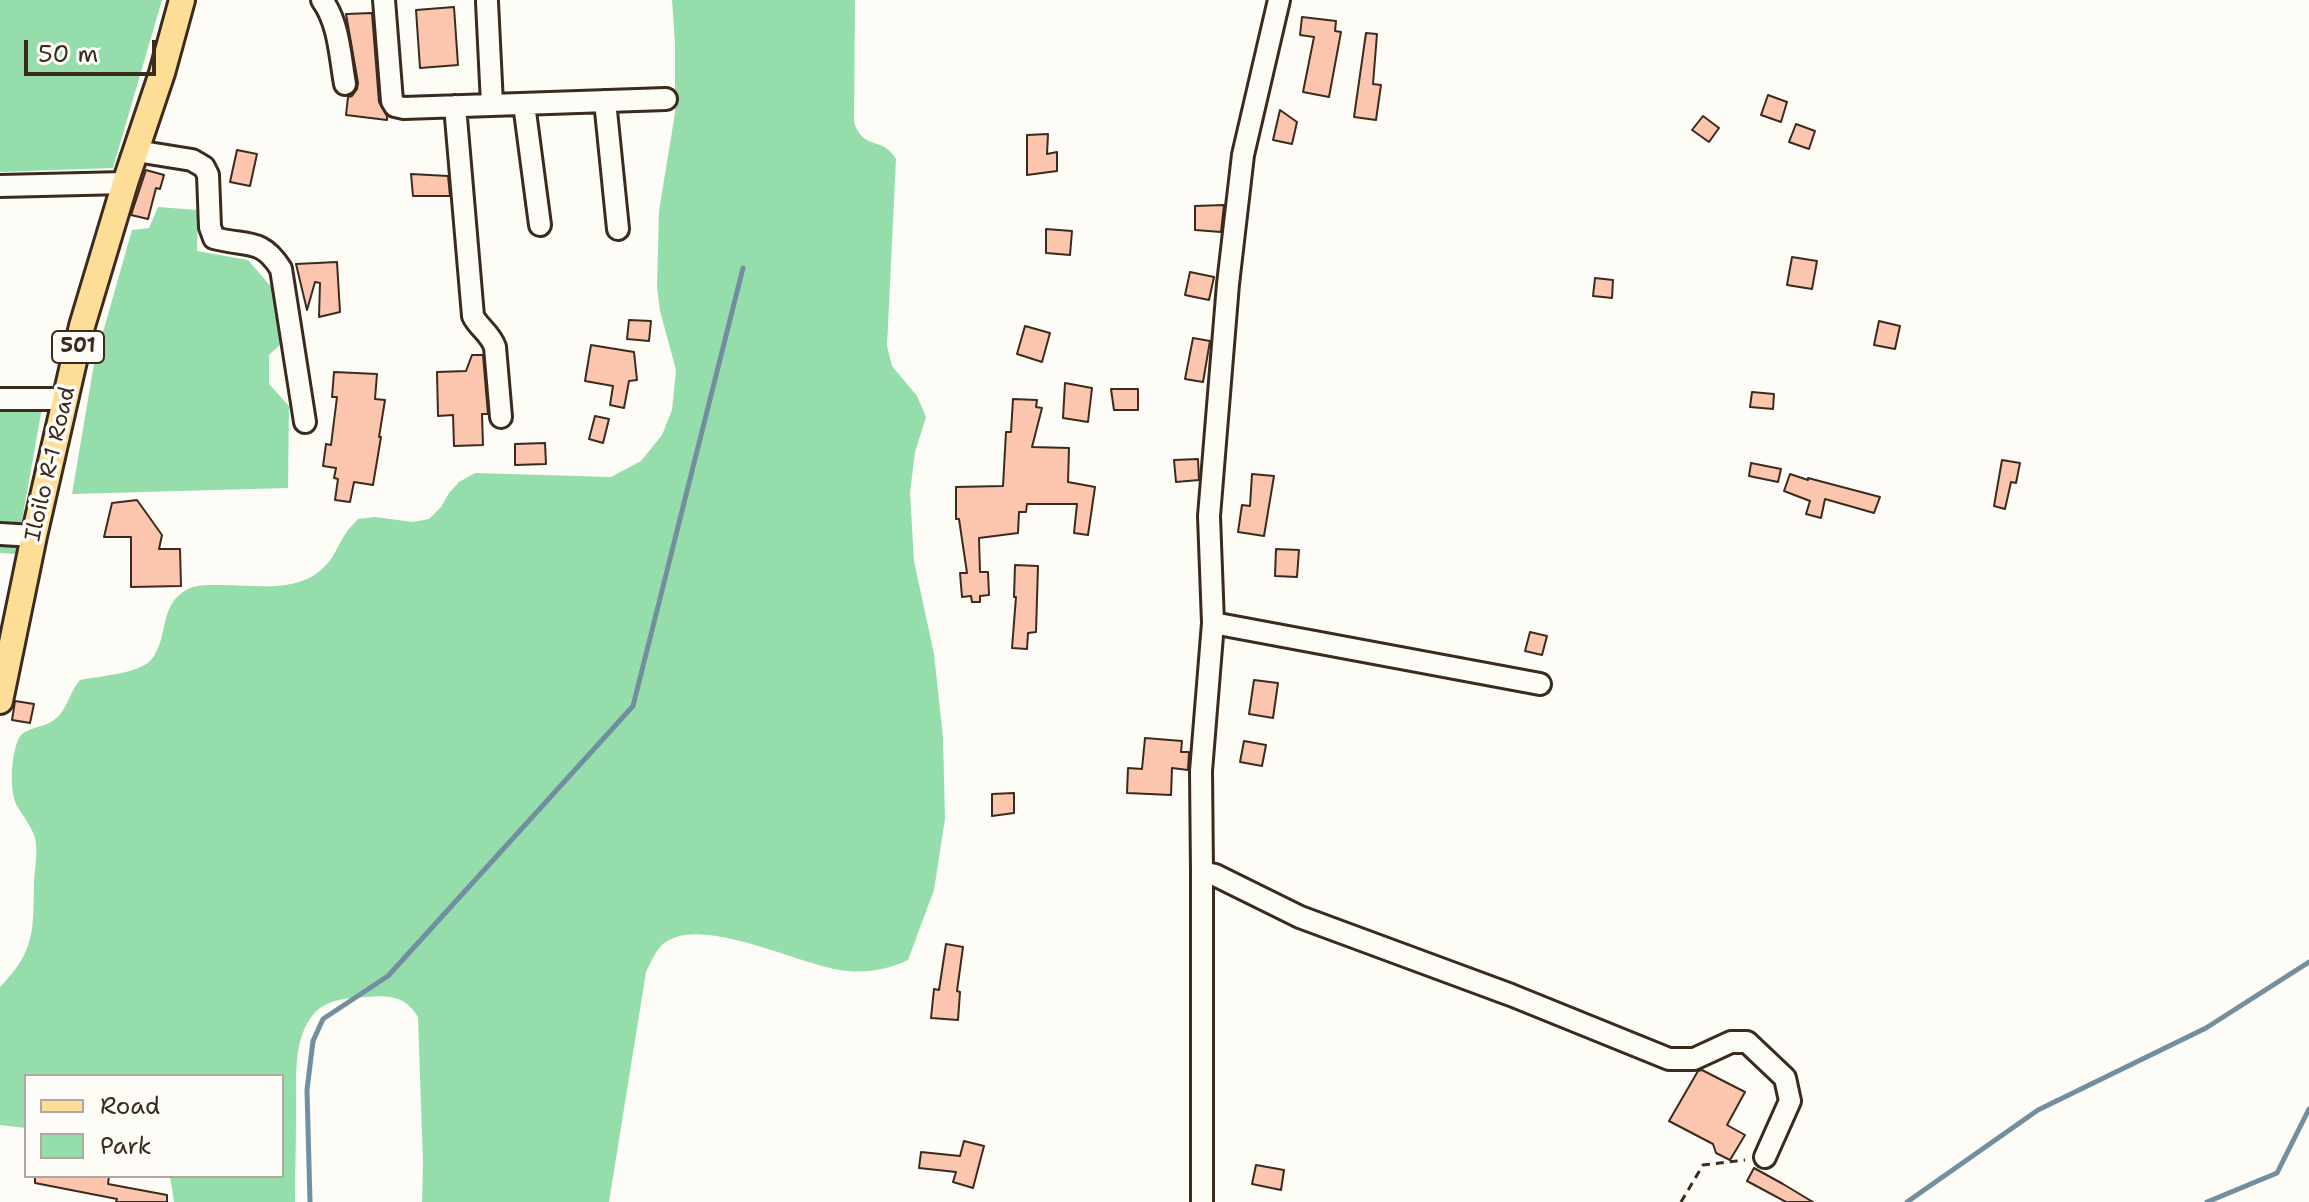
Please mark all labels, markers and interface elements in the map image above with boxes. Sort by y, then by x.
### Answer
scale bar [28,24,160,74]
text: 50 m [38,38,98,70]
road number: 501 [52,331,104,363]
street label: Iloilo R-1 Road [20,384,82,544]
legend [24,1074,284,1178]
text: Road [100,1090,160,1122]
text: Park [100,1130,152,1162]

